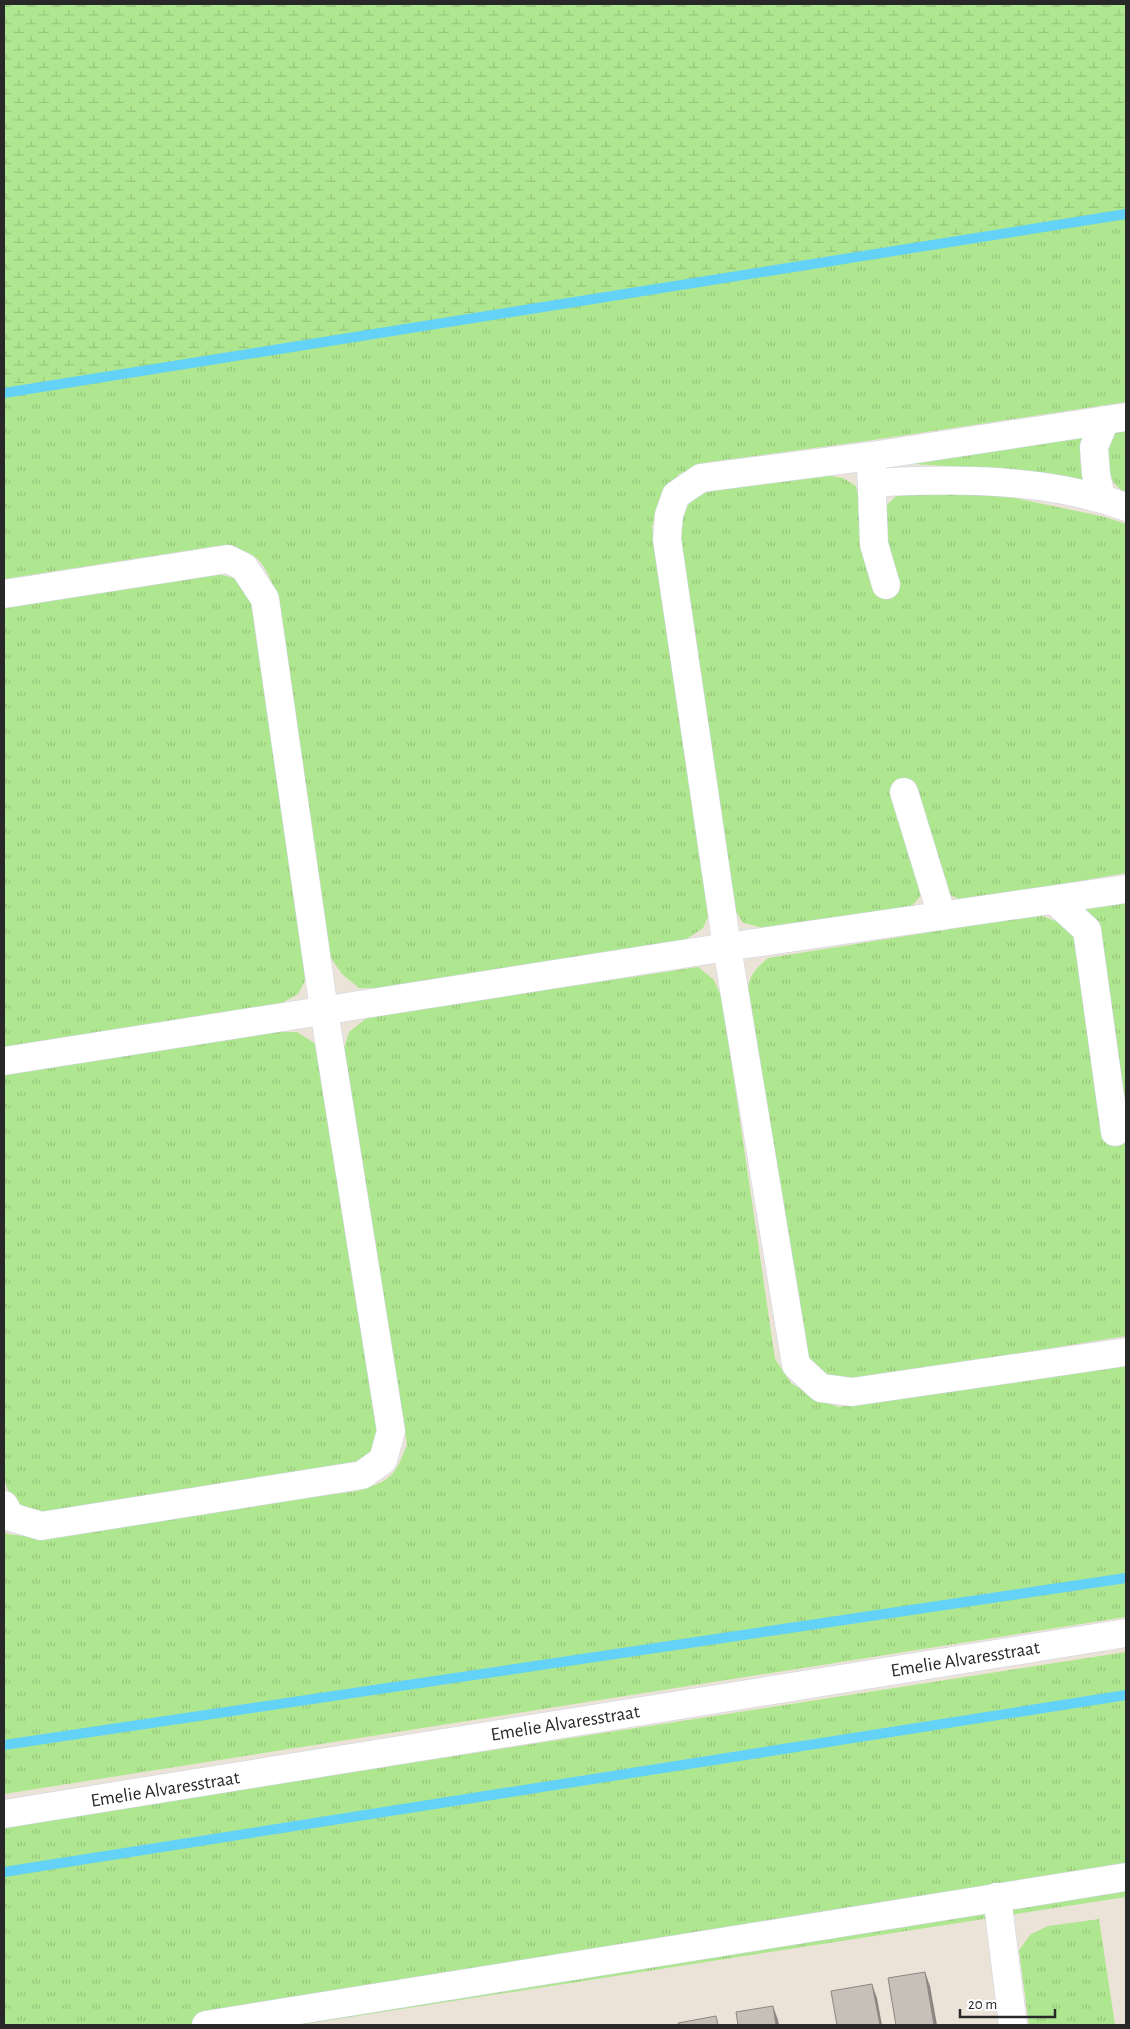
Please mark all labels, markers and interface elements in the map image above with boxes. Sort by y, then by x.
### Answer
street label: Emelie Alvaresstraat [889,1638,1041,1681]
street label: Emelie Alvaresstraat [489,1702,641,1745]
street label: Emelie Alvaresstraat [89,1768,241,1811]
scale bar [960,1986,1055,2018]
text: 20 m [968,1997,997,2012]

